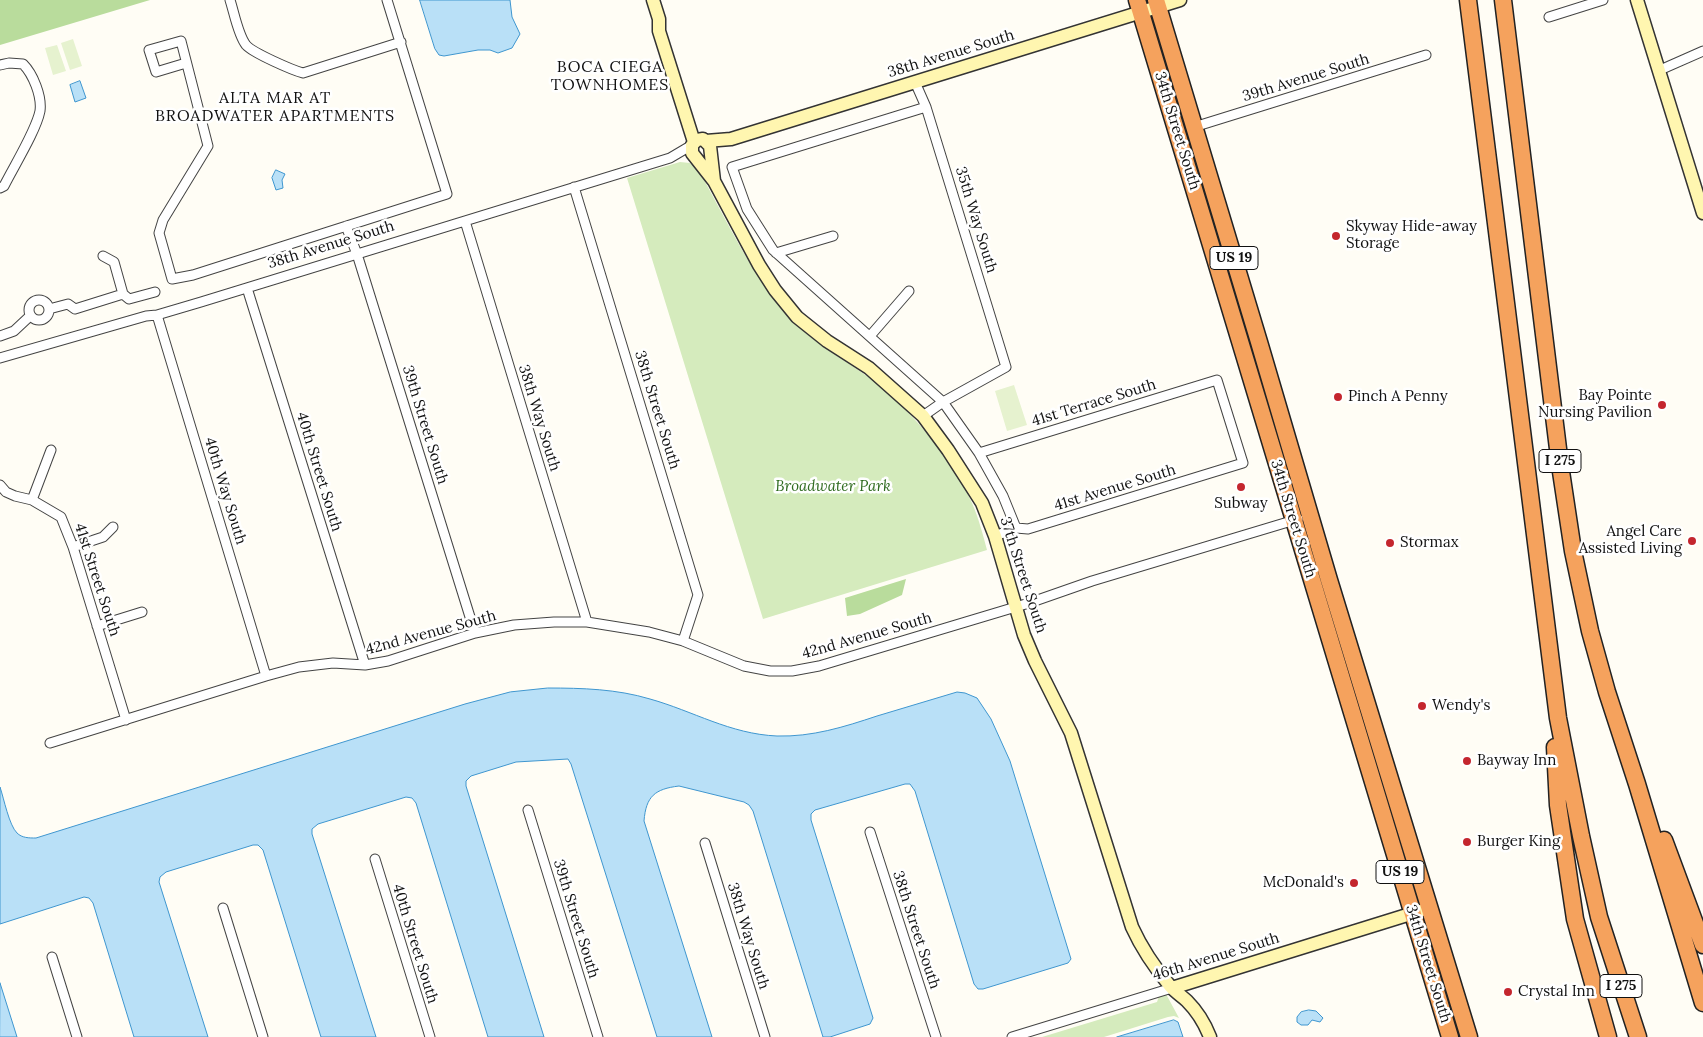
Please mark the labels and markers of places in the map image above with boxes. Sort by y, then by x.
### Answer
place label: Skyway Hide-away Storage [1346,218,1477,253]
marker: Skyway Hide-away Storage [1330,230,1342,242]
place label: Bay Pointe Nursing Pavilion [1538,387,1652,422]
place label: Pinch A Penny [1348,388,1448,406]
marker: Pinch A Penny [1332,391,1344,403]
marker: Bay Pointe Nursing Pavilion [1656,399,1668,411]
marker: Subway [1235,481,1247,493]
place label: Subway [1214,495,1268,513]
place label: Angel Care Assisted Living [1579,523,1682,558]
place label: Stormax [1400,534,1459,552]
marker: Angel Care Assisted Living [1686,535,1698,547]
marker: Stormax [1384,537,1396,549]
place label: Wendy's [1432,697,1490,715]
marker: Wendy's [1416,700,1428,712]
place label: Bayway Inn [1477,752,1556,770]
marker: Bayway Inn [1461,755,1473,767]
place label: Burger King [1477,833,1560,851]
marker: Burger King [1461,836,1473,848]
place label: McDonald's [1263,874,1344,892]
marker: McDonald's [1348,877,1360,889]
place label: Crystal Inn [1518,983,1595,1001]
marker: Crystal Inn [1502,986,1514,998]

